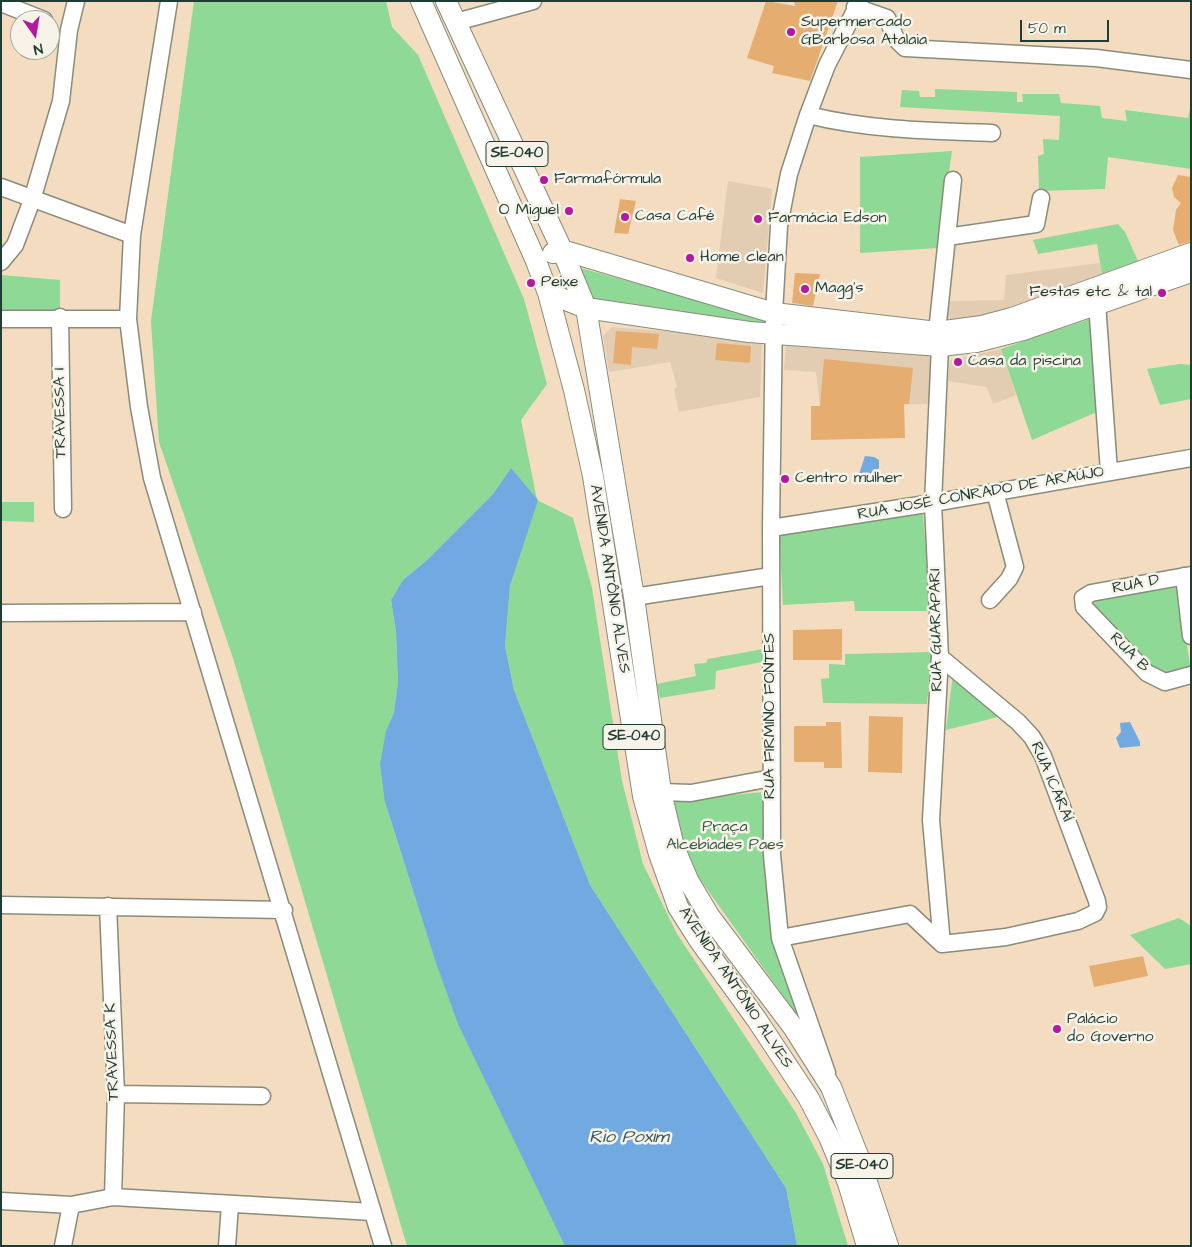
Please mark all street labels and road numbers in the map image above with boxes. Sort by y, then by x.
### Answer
road number: SE-040 [486,142,548,166]
street label: TRAVESSA I [51,367,71,459]
street label: RUA JOSÉ CONRADO DE ARAÚJO [856,463,1106,525]
street label: AVENIDA ANTÔNIO ALVES [585,483,633,675]
street label: RUA GUARAPARI [926,568,948,692]
street label: RUA D [1111,571,1161,599]
street label: RUA B [1105,629,1153,677]
street label: RUA FIRMINO FONTES [761,633,781,799]
road number: SE-040 [603,724,665,750]
street label: RUA ICARAÍ [1026,739,1076,825]
street label: AVENIDA ANTÔNIO ALVES [674,904,796,1072]
street label: TRAVESSA K [102,1003,124,1101]
road number: SE-040 [831,1154,893,1178]

